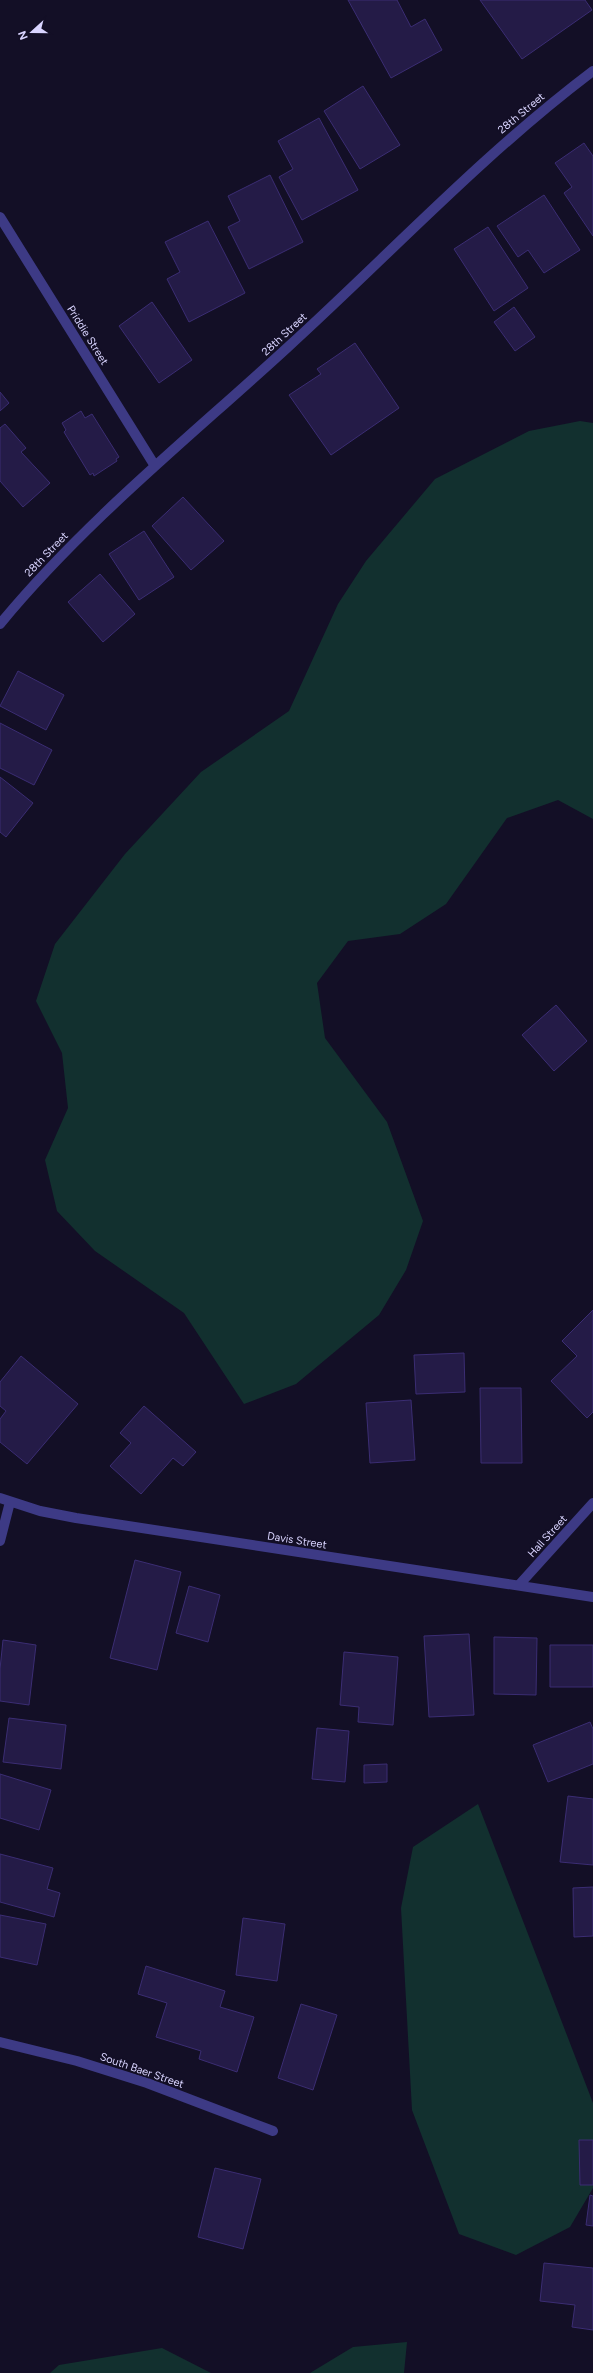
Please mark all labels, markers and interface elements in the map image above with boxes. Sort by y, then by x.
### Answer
north arrow [12,12,52,52]
text: N [16,29,31,42]
street label: 28th Street [495,90,547,137]
street label: Priddie Street [64,303,111,367]
street label: 28th Street [259,310,310,358]
street label: 28th Street [22,529,71,579]
street label: Hall Street [525,1513,570,1560]
street label: Davis Street [266,1529,328,1552]
street label: South Baer Street [98,2050,185,2091]

